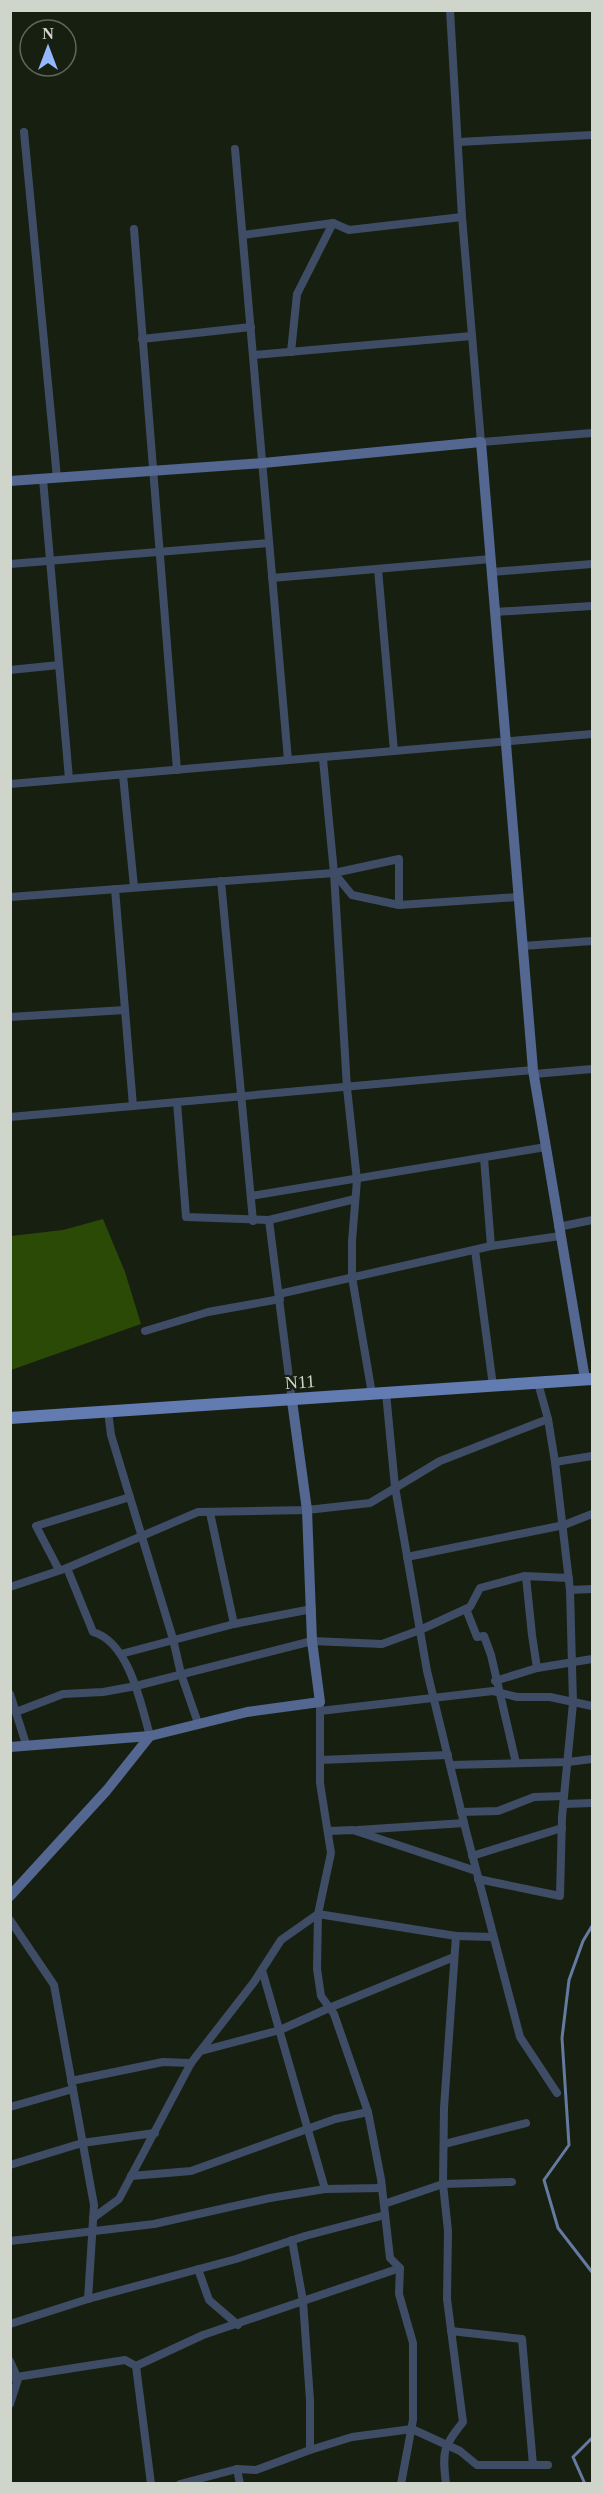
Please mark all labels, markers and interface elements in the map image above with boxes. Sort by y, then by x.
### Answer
north arrow [18,18,78,78]
text: N [42,25,54,42]
street label: N11 [284,1371,316,1393]

